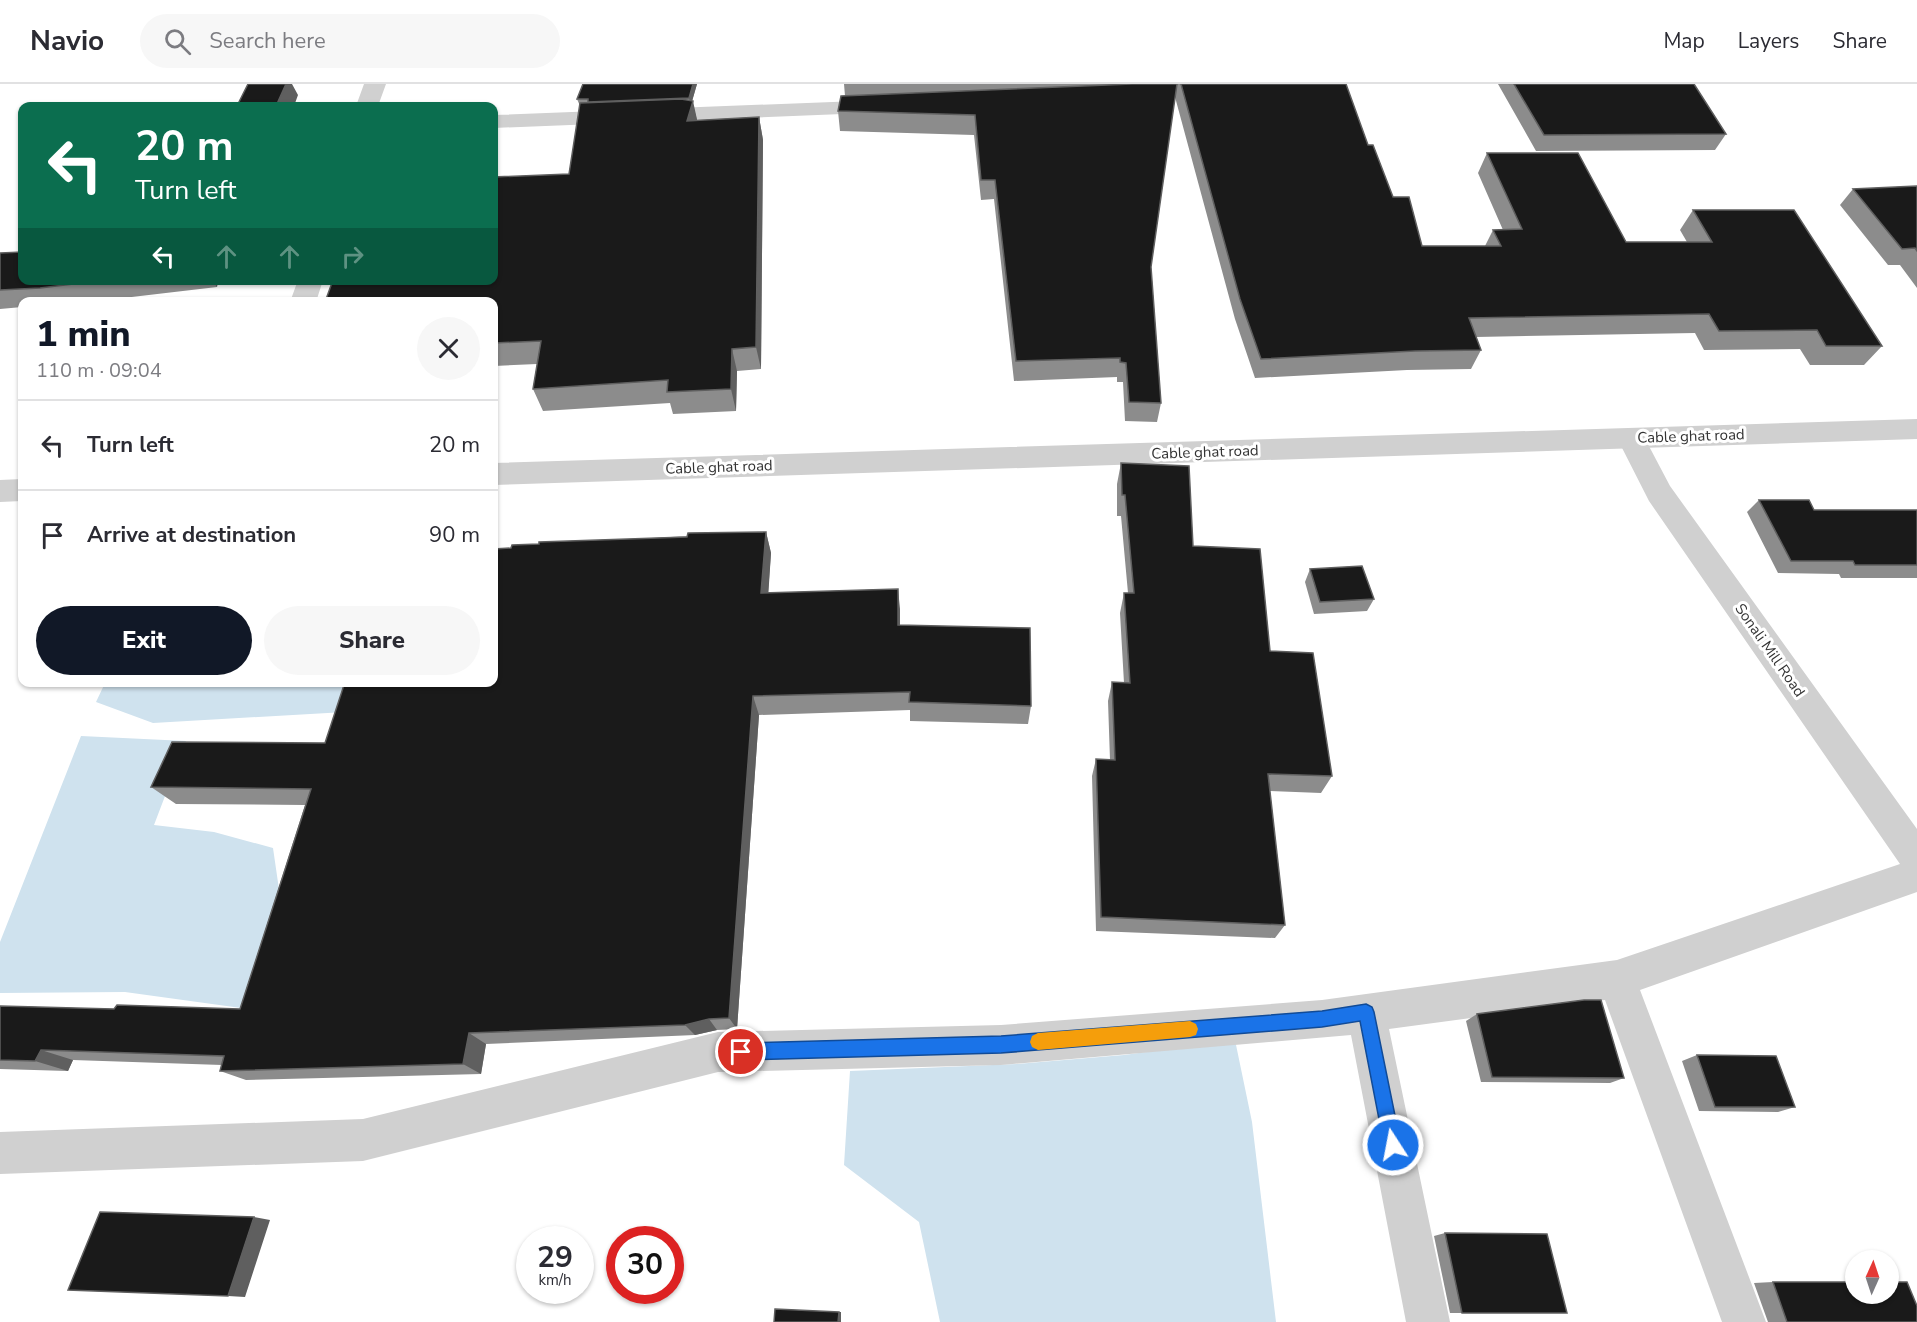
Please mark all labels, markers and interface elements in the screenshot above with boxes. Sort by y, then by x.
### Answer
search box [140,14,560,68]
text: Navio [30,22,104,60]
icon: search [161,25,194,58]
text: Search here [209,26,326,56]
text: Map [1663,27,1705,55]
text: Layers [1738,27,1799,55]
text: Share [1832,27,1887,55]
text: 20 m [135,118,234,175]
icon: left [36,126,114,204]
text: Turn left [135,172,236,209]
icon: left [147,240,180,273]
icon: ahead [210,240,243,273]
icon: ahead [273,240,306,273]
icon: right [336,240,369,273]
text: 1 min [36,310,131,359]
button: close [417,317,480,380]
text: 110 m · 09:04 [36,357,162,384]
street label: Cable ghat road [1637,424,1745,448]
icon: left [36,429,69,462]
text: Turn left [87,430,174,460]
text: 20 m [429,430,480,460]
street label: Cable ghat road [1151,440,1259,464]
street label: Cable ghat road [665,455,773,479]
icon: arrive [36,519,69,552]
text: Arrive at destination [87,520,296,550]
text: 90 m [429,520,480,550]
street label: Sonali Mill Road [1730,599,1810,701]
button: Exit [36,606,252,675]
button: Share [264,606,480,675]
pin [715,1026,766,1077]
icon: arrive [724,1035,757,1068]
position arrow [1361,1113,1425,1177]
speed limit sign: 30 [606,1226,684,1304]
text: 29 [537,1237,573,1278]
north arrow [1845,1250,1899,1304]
map controls [1845,1250,1899,1304]
text: km/h [538,1270,572,1290]

